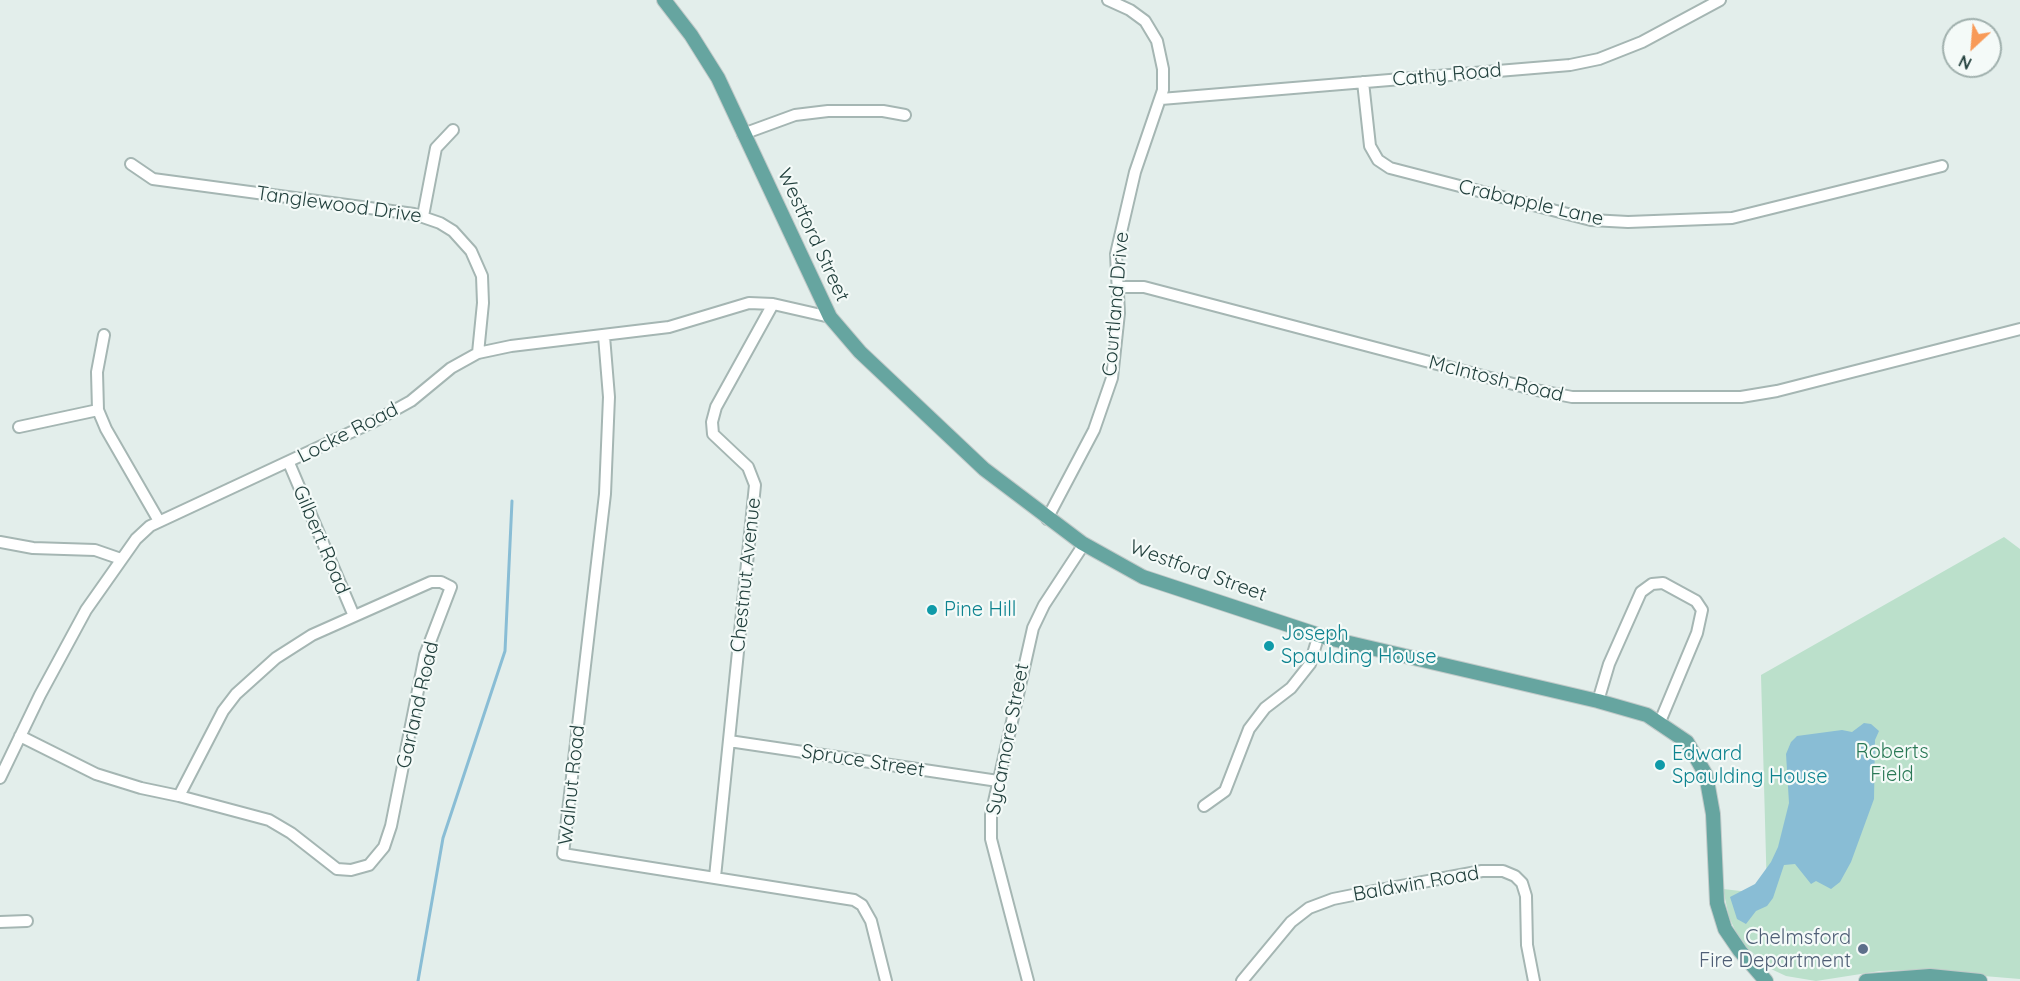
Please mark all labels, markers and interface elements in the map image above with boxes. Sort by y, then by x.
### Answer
north arrow [1942,18,2002,78]
text: N [1955,51,1975,74]
street label: Cathy Road [1391,58,1503,92]
street label: Westford Street [772,165,854,305]
street label: Crabapple Lane [1456,175,1606,231]
street label: Tanglewood Drive [255,182,423,228]
street label: Courtland Drive [1098,231,1134,377]
street label: McIntosh Road [1426,351,1566,407]
street label: Locke Road [294,397,402,469]
street label: Gilbert Road [287,482,355,598]
street label: Chestnut Avenue [726,496,766,654]
street label: Westford Street [1126,535,1270,607]
place label: Pine Hill [944,598,1016,622]
marker: Pine Hill [925,603,939,617]
place label: Joseph Spaulding House [1281,622,1436,669]
street label: Garland Road [392,639,444,771]
marker: Joseph Spaulding House [1262,639,1276,653]
street label: Sycamore Street [982,661,1034,817]
street label: Walnut Road [554,724,590,846]
street label: Spruce Street [800,739,926,783]
park label: Roberts Field [1855,740,1929,787]
place label: Edward Spaulding House [1672,742,1827,789]
marker: Edward Spaulding House [1653,758,1667,772]
street label: Baldwin Road [1351,861,1481,907]
place label: Chelmsford Fire Department [1699,926,1851,973]
marker: Chelmsford Fire Department [1856,942,1870,956]

